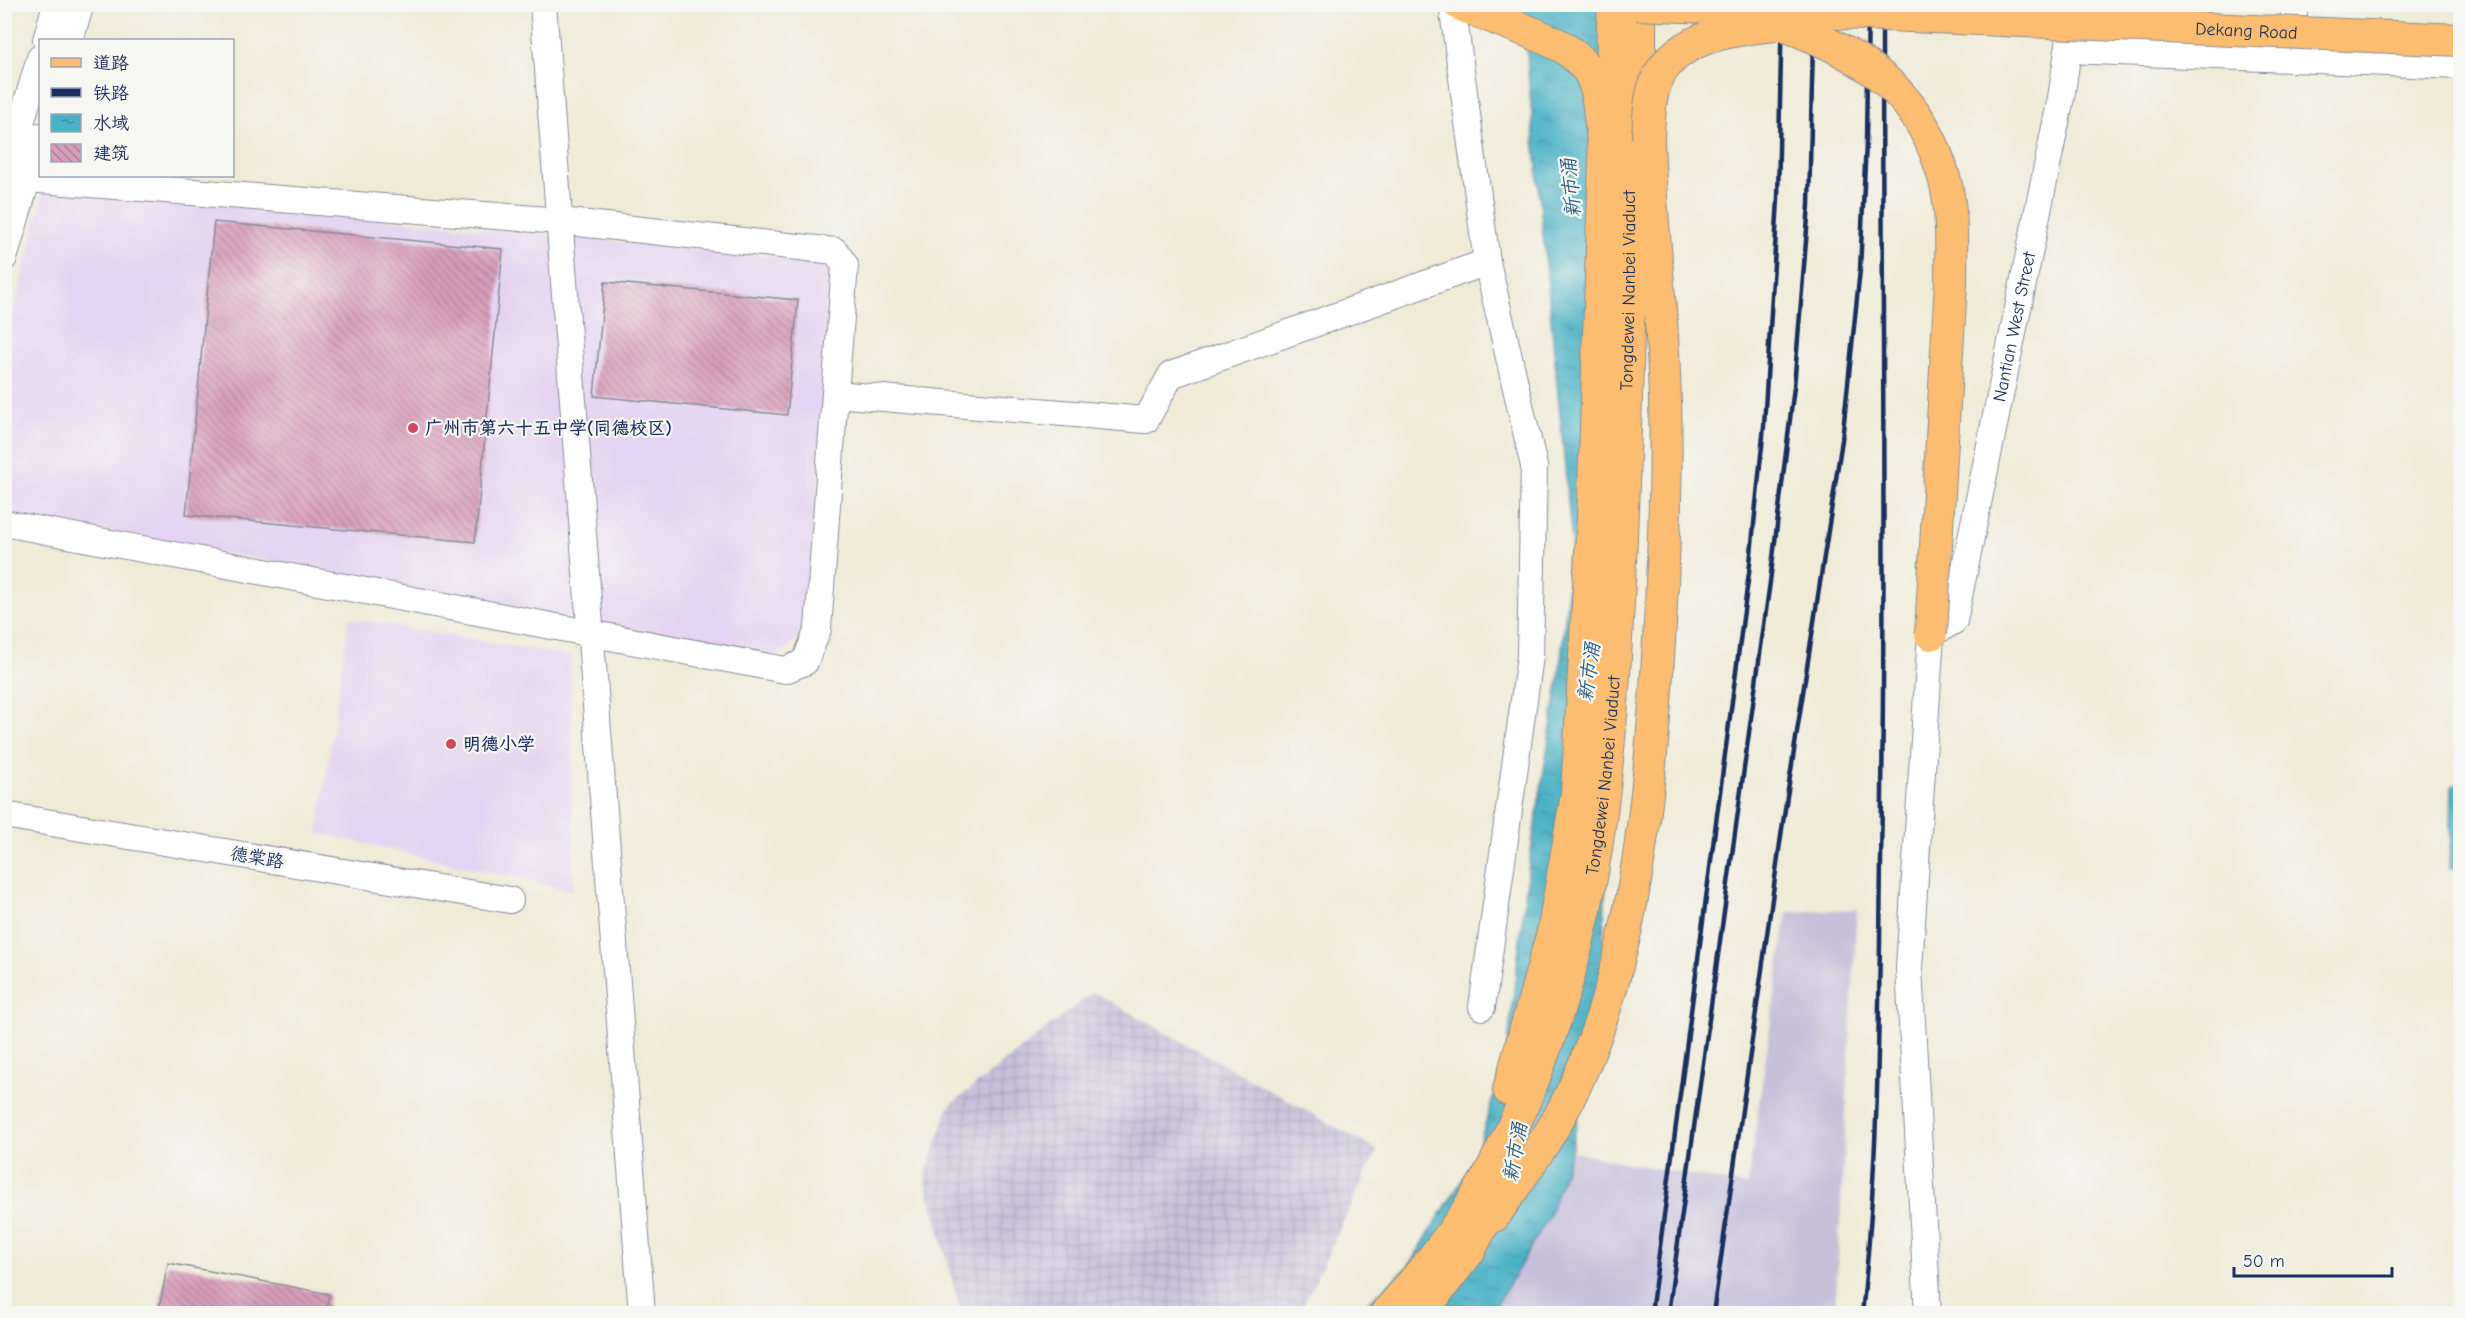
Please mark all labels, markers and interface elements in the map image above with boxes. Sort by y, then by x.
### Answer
street label: Dekang Road [2195,18,2298,43]
legend [39,39,234,177]
text: 道路 [93,53,129,74]
text: 铁路 [93,83,129,104]
text: 水域 [93,113,129,134]
text: 建筑 [93,143,129,164]
water label: 新市涌 [1557,156,1585,219]
street label: Tongdewei Nanbei Viaduct [1616,189,1640,391]
street label: Nantian West Street [1989,249,2040,404]
place label: 广州市第六十五中学(同德校区) [425,418,672,439]
marker: 广州市第六十五中学(同德校区) [406,421,420,435]
water label: 新市涌 [1573,640,1605,703]
street label: Tongdewei Nanbei Viaduct [1581,674,1624,877]
place label: 明德小学 [463,734,535,755]
marker: 明德小学 [444,737,458,751]
street label: 德棠路 [229,843,285,873]
water label: 新市涌 [1498,1119,1532,1184]
scale bar [2234,1240,2392,1278]
text: 50 m [2243,1251,2285,1272]

